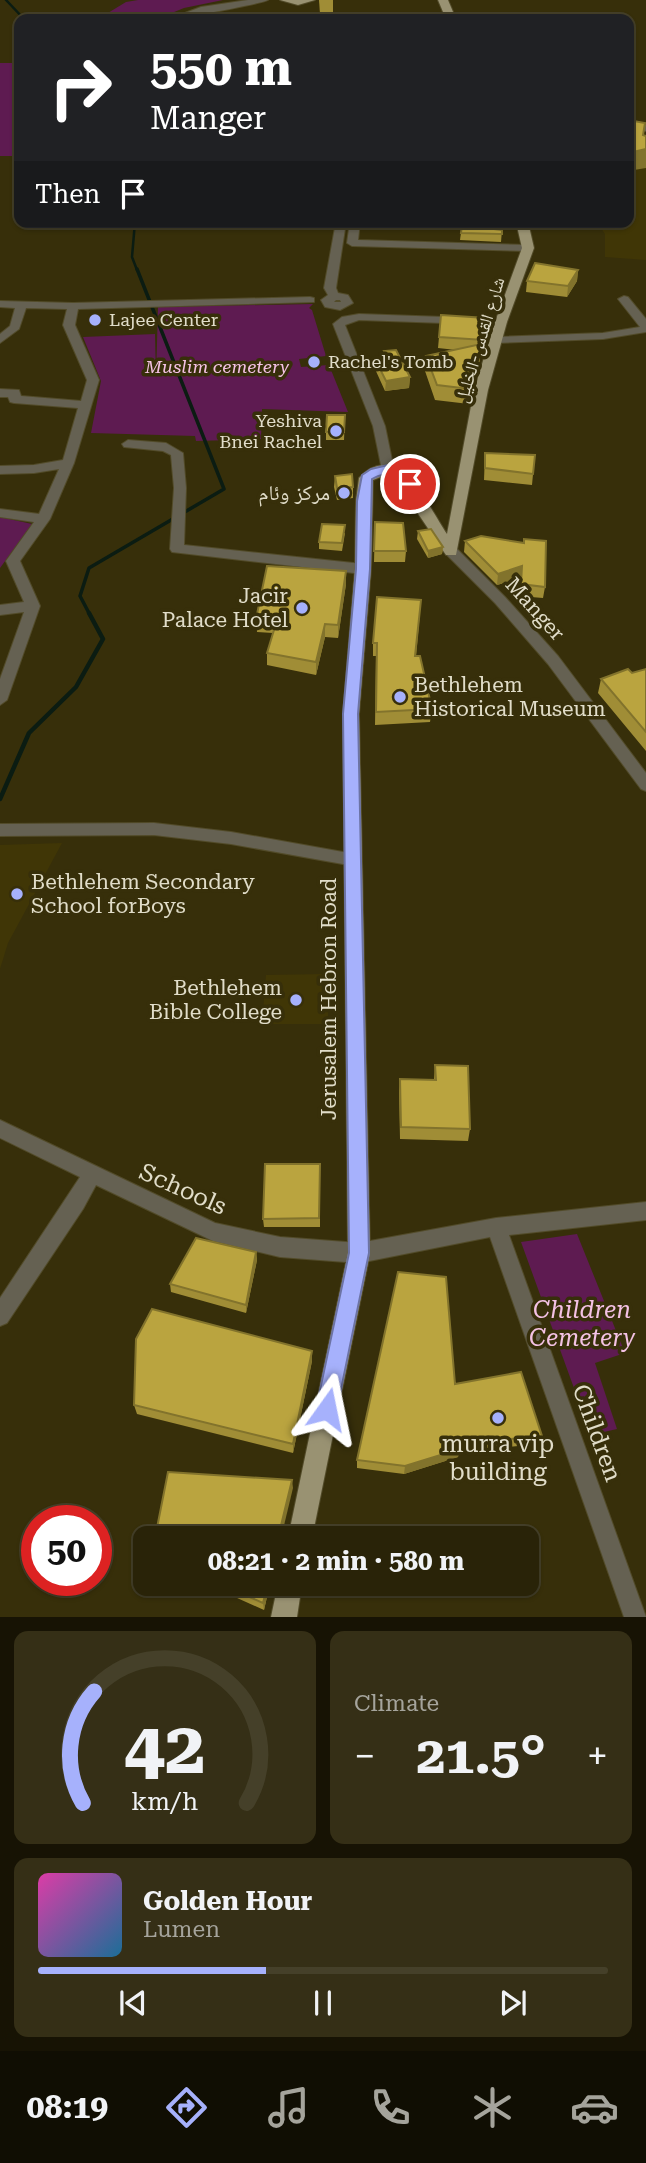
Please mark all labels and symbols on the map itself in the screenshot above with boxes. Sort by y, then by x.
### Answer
street label: شارع القدس-الخليل [450,275,510,405]
place label: Lajee Center [109,309,218,330]
marker: Lajee Center [87,312,103,328]
place label: Rachel's Tomb [328,351,453,372]
marker: Rachel's Tomb [306,354,322,370]
park label: Muslim cemetery [144,356,290,377]
place label: Yeshiva Bnei Rachel [219,410,322,452]
marker: Yeshiva Bnei Rachel [328,423,344,439]
pin [380,454,440,514]
place label: مركز وئام [258,481,330,507]
marker: مركز وئام [336,485,352,501]
street label: Manger [501,573,570,646]
place label: Jacir Palace Hotel [162,584,289,632]
marker: Jacir Palace Hotel [294,600,310,616]
place label: Bethlehem Historical Museum [414,673,606,721]
marker: Bethlehem Historical Museum [392,689,408,705]
place label: Bethlehem Secondary School forBoys [31,870,255,918]
street label: Jerusalem Hebron Road [317,877,341,1120]
marker: Bethlehem Secondary School forBoys [9,886,25,902]
place label: Bethlehem Bible College [149,976,282,1024]
marker: Bethlehem Bible College [288,992,304,1008]
street label: Schools [135,1157,231,1221]
park label: Children Cemetery [529,1296,636,1352]
position arrow [290,1372,364,1446]
street label: Children [566,1381,628,1485]
marker: murra vip building [490,1410,506,1426]
place label: murra vip building [442,1430,554,1486]
speed limit sign: 50 [21,1505,112,1596]

